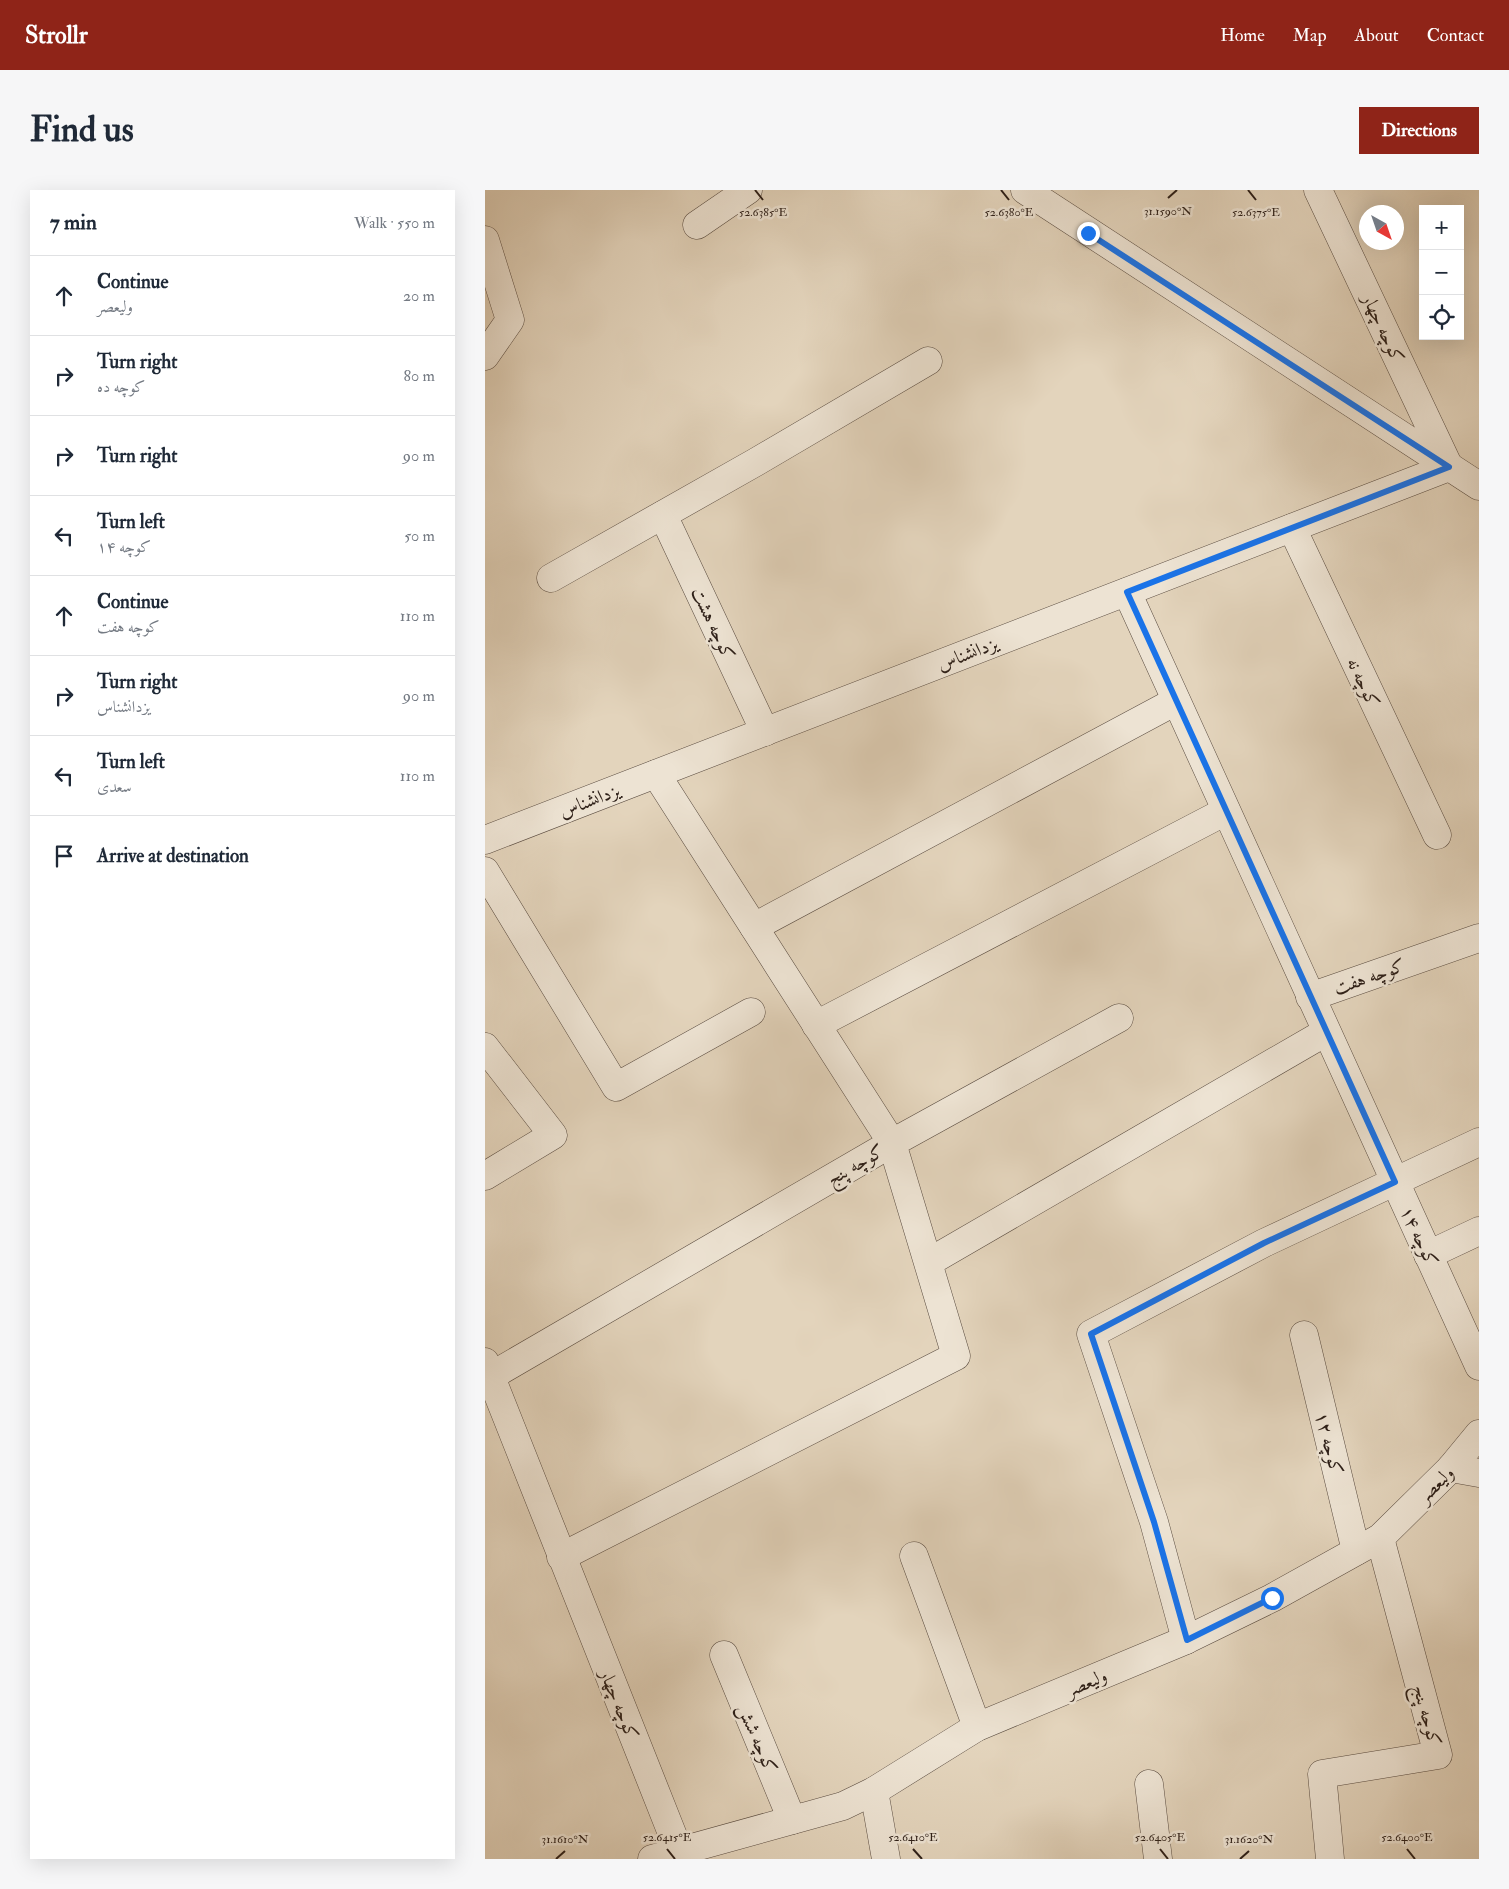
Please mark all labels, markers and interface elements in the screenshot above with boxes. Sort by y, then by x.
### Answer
text: Strollr [25,20,88,51]
text: Home [1220,24,1265,47]
text: Map [1293,24,1327,47]
text: About [1355,24,1399,47]
text: Contact [1427,24,1484,47]
button: Directions [1359,107,1479,154]
text: Find us [30,108,134,152]
text: 31.1590°N [1144,204,1192,219]
text: 52.6385°E [739,205,787,220]
text: 52.6380°E [985,205,1034,220]
text: 52.6375°E [1232,205,1280,220]
north arrow [1359,205,1404,250]
map controls [1419,205,1464,340]
button: + [1419,205,1464,250]
text: 7 min [50,209,97,236]
text: Walk · 550 m [354,213,435,233]
route end [1077,222,1100,245]
button: − [1419,250,1464,295]
text: Continue [97,270,168,294]
icon: ahead [50,282,78,310]
text: 20 m [403,286,435,306]
street label: کوچه چهار [1355,288,1410,367]
button: locate [1419,295,1464,340]
text: ولیعصر [97,297,133,317]
text: Turn right [97,350,177,374]
icon: right [50,362,78,390]
text: 80 m [404,366,435,386]
text: کوچه ده [97,377,145,397]
icon: right [50,442,78,470]
text: Turn right [97,444,177,468]
text: 90 m [403,446,435,466]
text: Turn left [97,510,165,534]
icon: left [50,522,78,550]
text: 50 m [404,526,435,546]
text: کوچه ۱۴ [97,537,151,557]
street label: کوچه هشت [685,583,740,664]
text: Continue [97,590,168,614]
icon: ahead [50,602,78,630]
text: 110 m [400,606,435,626]
text: کوچه هفت [97,617,160,637]
street label: یزدانشناس [934,631,1003,676]
street label: کوچه نه [1340,654,1385,712]
text: Turn right [97,670,177,694]
icon: right [50,682,78,710]
text: 90 m [403,686,435,706]
text: یزدانشناس [97,697,150,717]
text: Turn left [97,750,165,774]
icon: left [50,762,78,790]
text: 110 m [400,766,435,786]
text: سعدی [97,777,132,797]
street label: یزدانشناس [556,778,625,823]
icon: arrive [50,842,78,870]
text: Arrive at destination [97,844,249,868]
street label: کوچه هفت [1330,953,1409,1001]
street label: کوچه پنج [822,1139,891,1195]
street label: کوچه ۱۴ [1394,1202,1443,1271]
street label: کوچه ۱۲ [1309,1409,1348,1477]
street label: ولیعصر [1411,1461,1459,1510]
route start [1261,1587,1284,1610]
street label: کوچه چهار [592,1664,644,1743]
street label: ولیعصر [1060,1664,1111,1703]
street label: کوچه پنج [1402,1682,1447,1750]
street label: کوچه شش [731,1700,782,1777]
text: 52.6415°E [643,1830,692,1845]
text: 52.6410°E [888,1830,938,1845]
text: 52.6405°E [1135,1830,1186,1845]
text: 52.6400°E [1381,1830,1433,1845]
text: 31.1610°N [542,1832,589,1847]
text: 31.1620°N [1225,1832,1274,1847]

